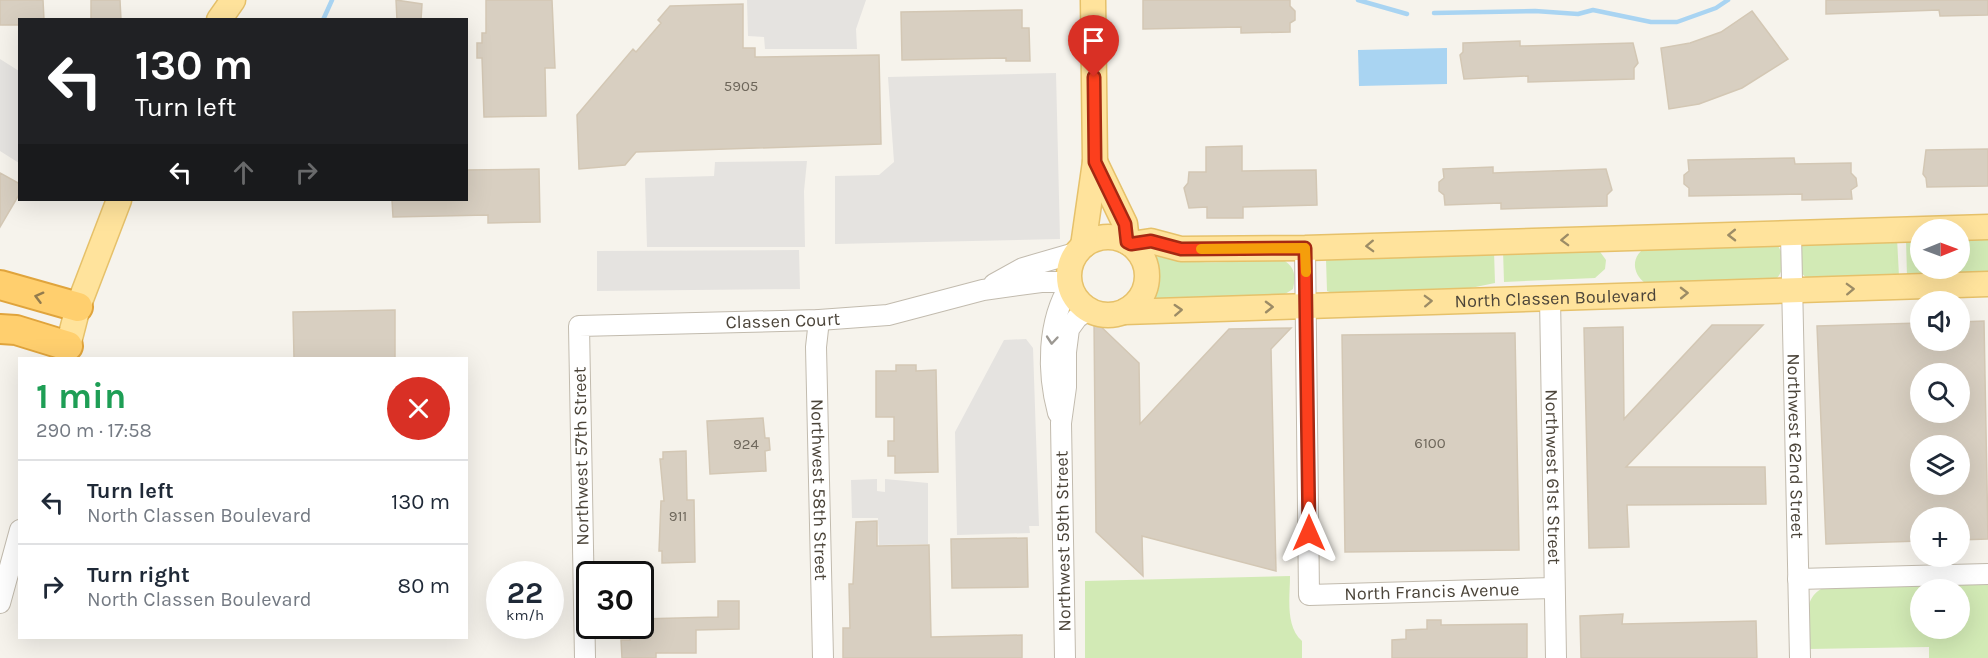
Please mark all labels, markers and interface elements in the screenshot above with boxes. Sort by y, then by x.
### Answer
pin [1068,15,1119,77]
icon: arrive [1077,24,1110,57]
text: 130 m [135,40,253,90]
icon: left [36,42,114,120]
house number: 5905 [724,77,758,95]
text: Turn left [135,91,236,123]
icon: left [164,156,197,189]
icon: ahead [227,156,260,189]
icon: right [290,156,323,189]
north arrow [1910,219,1970,279]
map controls [1910,219,1970,639]
one-way arrow [1728,229,1737,242]
one-way arrow [1560,233,1569,246]
one-way arrow [1365,240,1374,252]
one-way arrow [1846,282,1855,295]
street label: North Classen Boulevard [1454,284,1657,312]
one-way arrow [1679,287,1688,300]
one-way arrow [34,291,44,304]
button: sound [1910,291,1970,351]
one-way arrow [1424,295,1433,308]
one-way arrow [1265,300,1274,313]
one-way arrow [1173,303,1182,316]
street label: Classen Court [725,307,841,333]
one-way arrow [1046,335,1059,344]
street label: Northwest 62nd Street [1783,353,1808,539]
button: search [1910,363,1970,423]
street label: Northwest 57th Street [568,366,594,546]
text: 1 min [36,375,126,417]
button: close [387,377,450,440]
street label: Northwest 61st Street [1541,389,1565,565]
street label: Northwest 58th Street [806,399,832,581]
text: 290 m · 17:58 [36,419,152,442]
house number: 6100 [1414,434,1446,452]
house number: 924 [733,435,760,453]
button: layers [1910,435,1970,495]
street label: Northwest 59th Street [1050,450,1076,632]
text: Turn left [87,478,174,504]
icon: left [36,486,69,519]
text: 130 m [391,489,450,515]
position arrow [1277,501,1341,565]
text: North Classen Boulevard [87,504,312,527]
house number: 911 [669,507,687,525]
button: + [1910,507,1970,567]
speed limit sign: 30 [576,561,654,639]
text: Turn right [87,562,190,588]
icon: right [36,570,69,603]
text: 80 m [398,573,450,599]
text: 22 [507,575,543,611]
street label: North Francis Avenue [1344,578,1520,605]
button: − [1910,579,1970,639]
text: North Classen Boulevard [87,588,312,611]
text: km/h [506,606,544,624]

